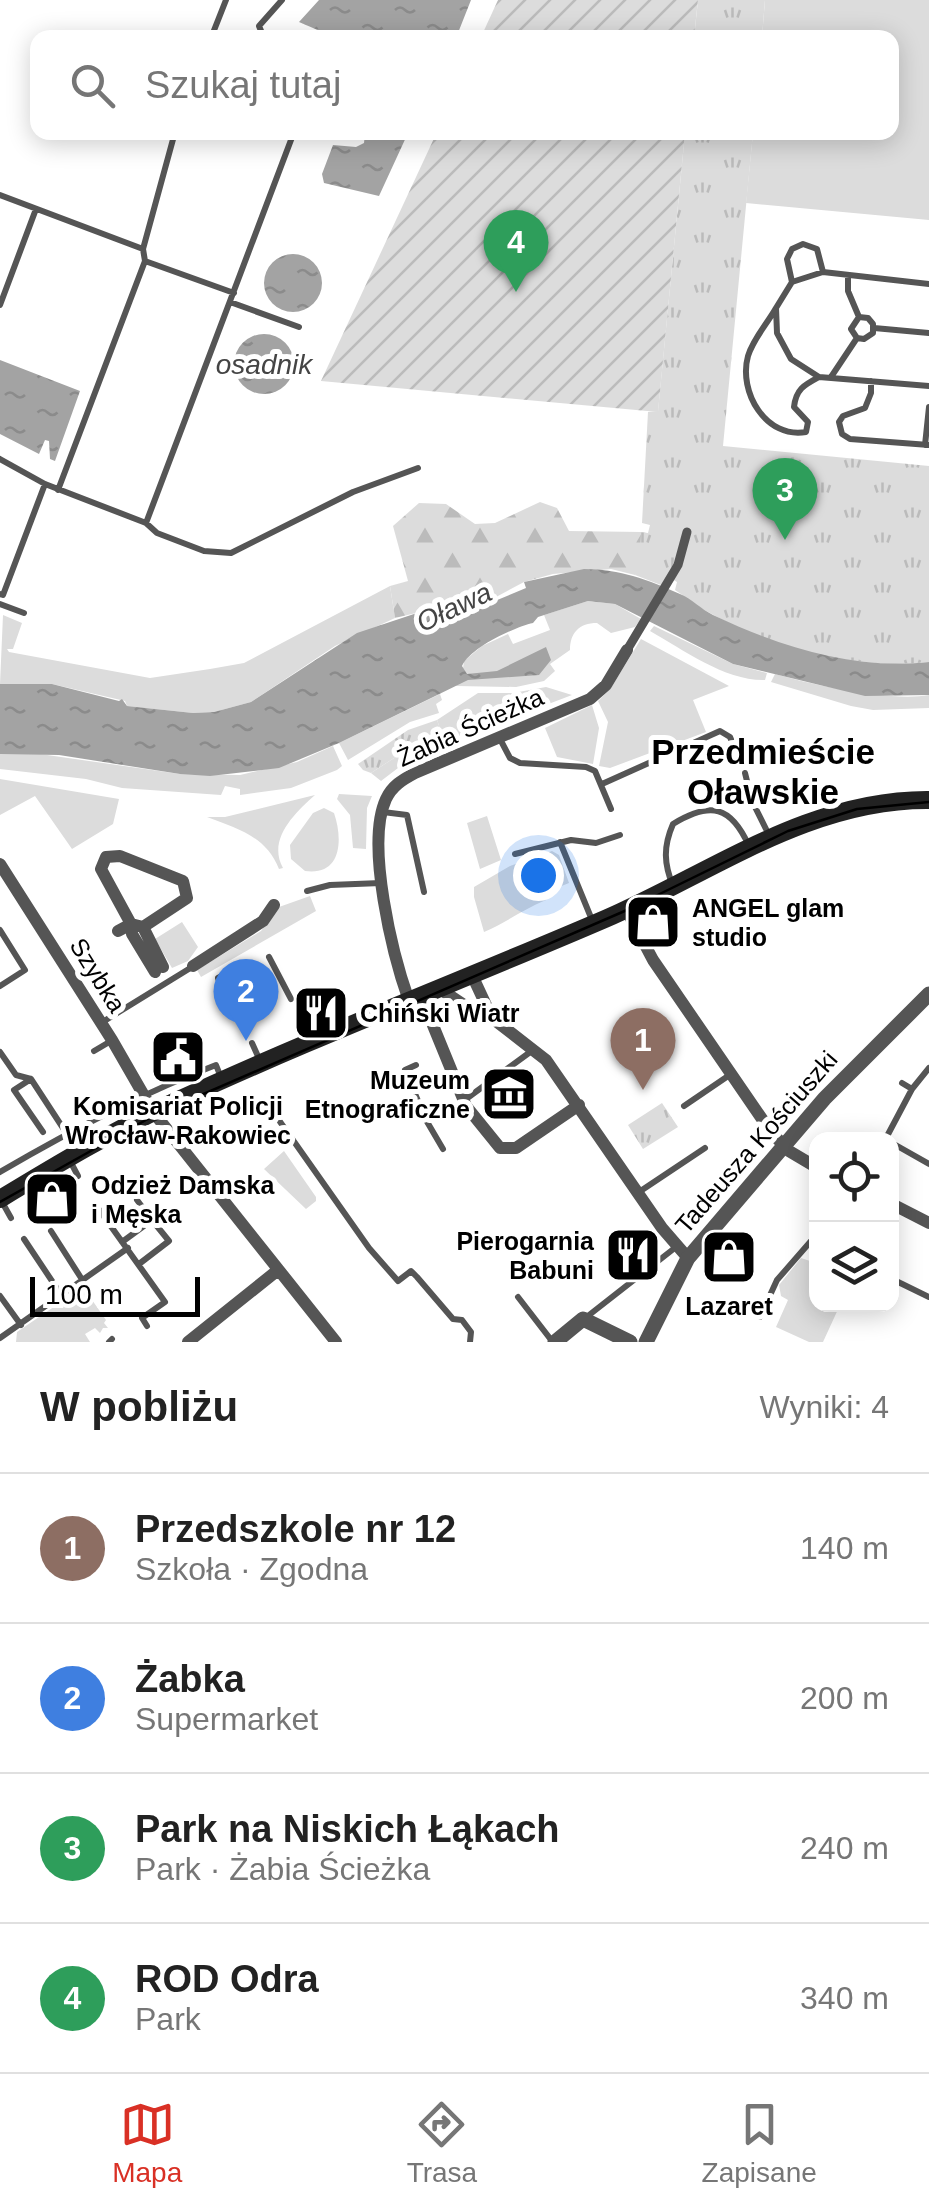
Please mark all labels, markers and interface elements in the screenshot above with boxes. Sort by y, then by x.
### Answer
search box [30,30,899,140]
icon: search [65,58,120,113]
text: Szukaj tutaj [145,64,341,106]
pin: 4 [484,210,548,292]
water label: osadnik [216,349,314,380]
pin: 3 [752,458,818,540]
water label: Oława [411,576,497,638]
street label: Żabia Ścieżka [392,681,547,772]
district label: Przedmieście Oławskie [651,732,875,811]
your location [513,850,564,901]
shop icon: ANGEL glam studio [623,892,683,952]
place label: ANGEL glam studio [692,894,844,951]
street label: Szybka [64,933,132,1017]
pin: 2 [214,958,278,1041]
restaurant icon: Chiński Wiatr [291,983,351,1043]
place label: Chiński Wiatr [360,999,520,1027]
pin: 1 [610,1008,676,1090]
public building icon: Komisariat Policji Wrocław-Rakowiec [148,1027,208,1087]
street label: Tadeusza Kościuszki [669,1045,843,1239]
museum icon: Muzeum Etnograficzne [479,1064,539,1124]
place label: Muzeum Etnograficzne [305,1066,470,1123]
place label: Komisariat Policji Wrocław-Rakowiec [65,1092,291,1149]
map controls [809,1132,899,1312]
button: locate [809,1132,899,1222]
shop icon: Odzież Damska i Męska [22,1169,82,1229]
place label: Odzież Damska i Męska [91,1171,276,1228]
button: layers [809,1222,899,1312]
restaurant icon: Pierogarnia Babuni [603,1225,663,1285]
place label: Pierogarnia Babuni [456,1227,595,1284]
shop icon: Lazaret [699,1227,759,1287]
scale bar [30,1272,200,1316]
text: 100 m [45,1279,123,1310]
place label: Lazaret [685,1292,773,1320]
text: W pobliżu [40,1383,238,1430]
text: Wyniki: 4 [759,1389,889,1425]
text: Przedszkole nr 12 [135,1508,456,1550]
text: 1 [64,1530,81,1566]
text: 140 m [800,1530,889,1566]
text: Szkoła · Zgodna [135,1551,368,1587]
text: Żabka [135,1658,245,1700]
text: 2 [64,1680,81,1716]
text: 200 m [800,1680,889,1716]
text: Supermarket [135,1701,318,1737]
text: Park na Niskich Łąkach [135,1808,560,1850]
text: 3 [64,1830,81,1866]
text: 240 m [800,1830,889,1866]
text: Park · Żabia Ścieżka [135,1851,430,1887]
text: ROD Odra [135,1958,319,2000]
text: 4 [64,1980,81,2016]
text: 340 m [800,1980,889,2016]
text: Park [135,2001,201,2037]
tab: Mapa [112,2097,182,2189]
tab: Trasa [407,2097,477,2189]
tab: Zapisane [702,2097,817,2189]

